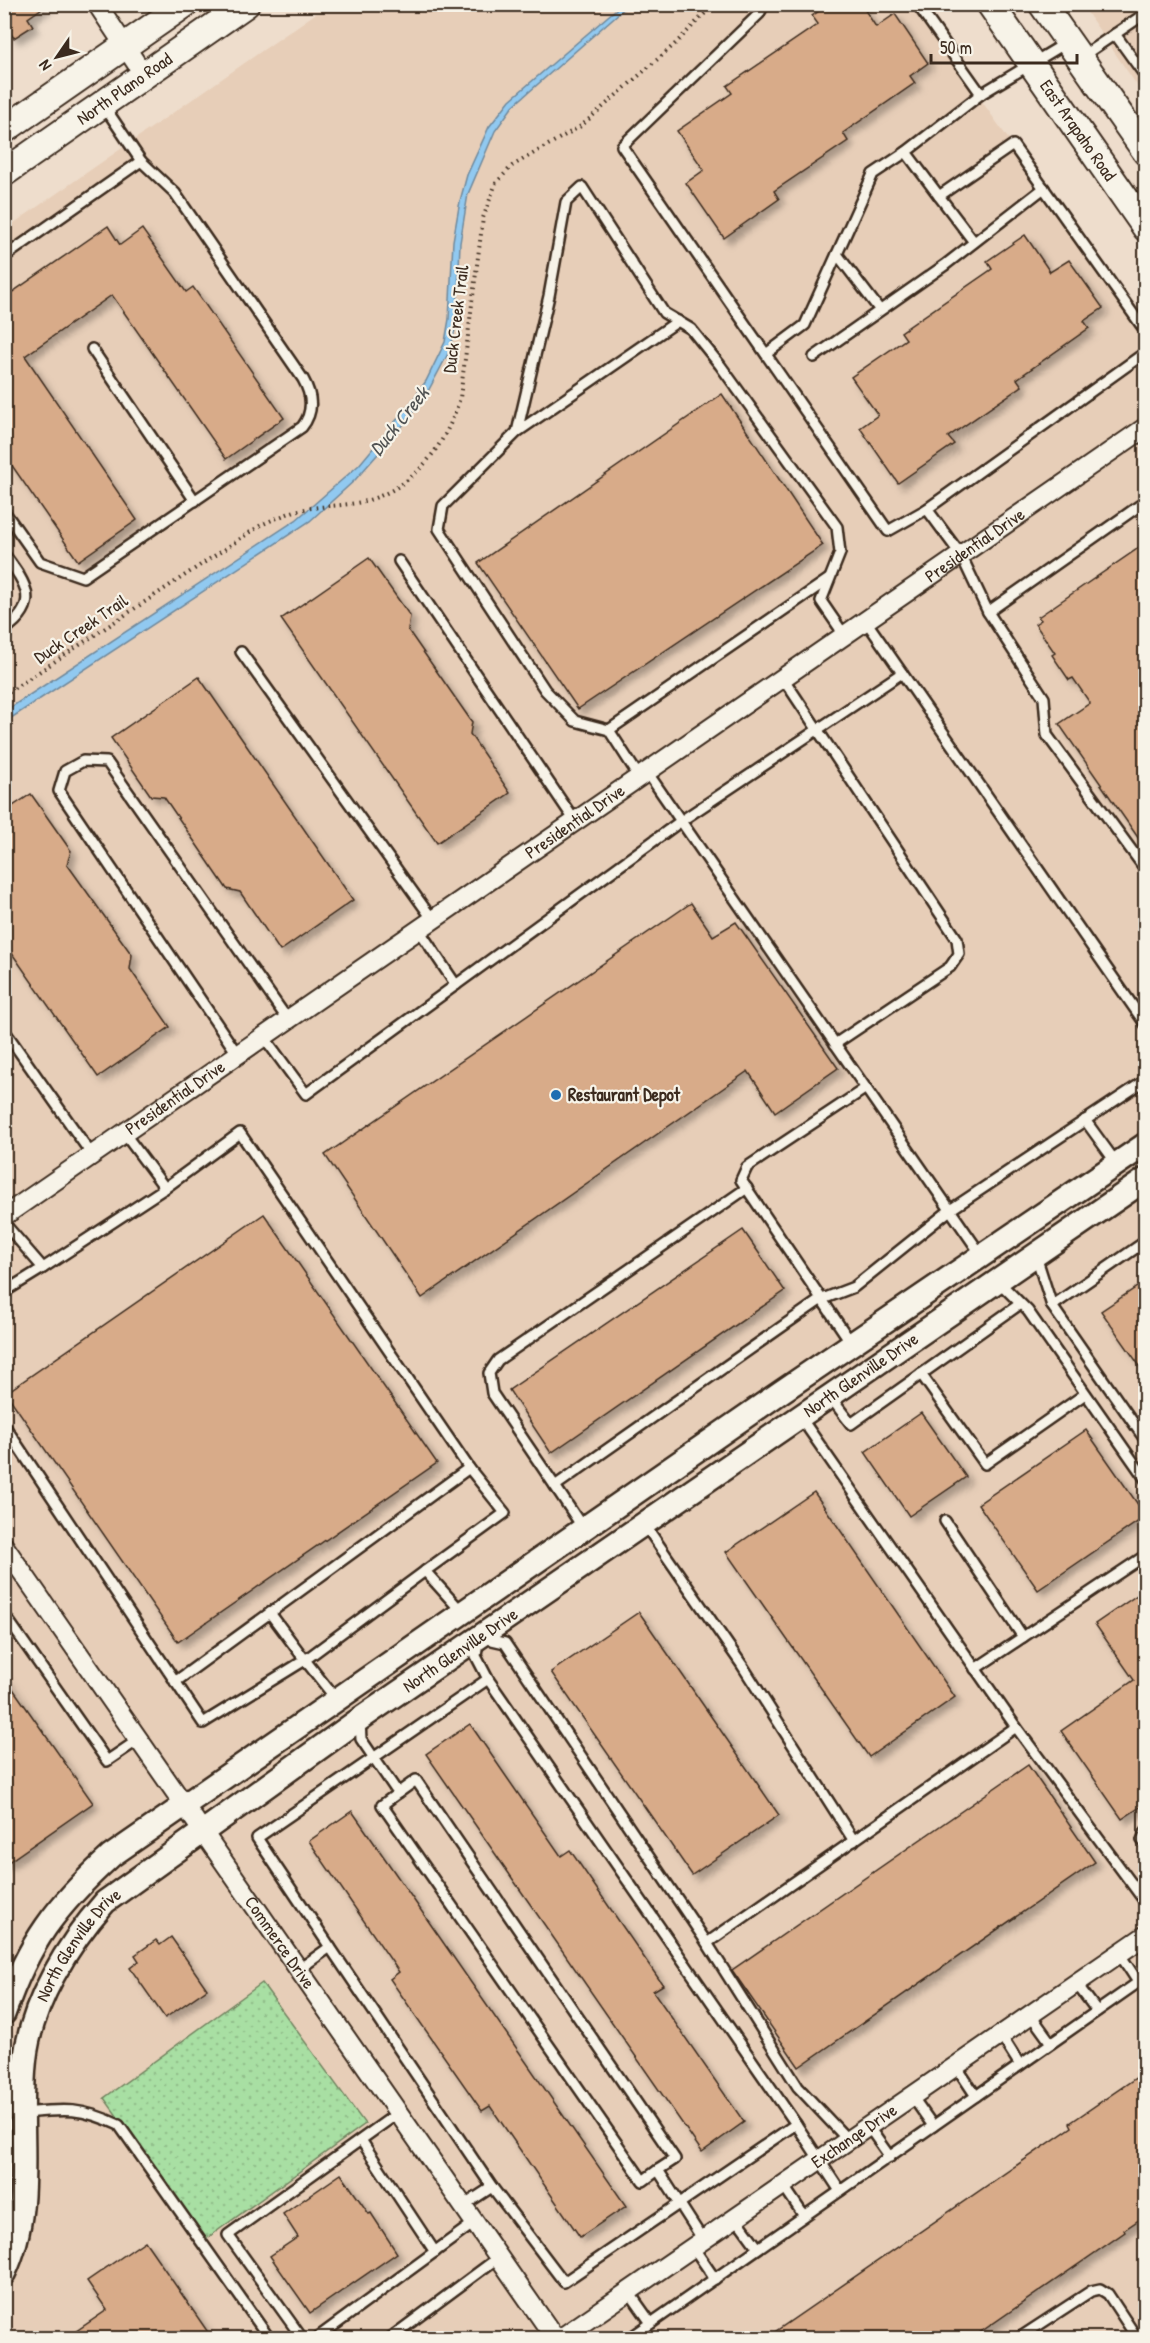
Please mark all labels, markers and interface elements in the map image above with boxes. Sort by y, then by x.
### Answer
north arrow [27,27,87,87]
scale bar [931,27,1076,65]
text: 50 m [940,35,972,60]
street label: North Plano Road [71,46,177,131]
text: N [33,55,56,75]
street label: East Arapaho Road [1034,74,1123,186]
street label: Duck Creek Trail [436,263,475,374]
water label: Duck Creek [363,379,436,461]
street label: Presidential Drive [920,502,1029,588]
street label: Duck Creek Trail [29,588,133,669]
street label: Presidential Drive [520,778,630,864]
street label: Presidential Drive [120,1054,230,1141]
place label: Restaurant Depot [568,1082,681,1108]
marker: Restaurant Depot [549,1088,563,1102]
street label: North Glenville Drive [798,1326,923,1423]
street label: North Glenville Drive [397,1601,523,1698]
street label: North Glenville Drive [29,1882,126,2005]
street label: Commerce Drive [239,1891,321,1994]
street label: Exchange Drive [806,2097,902,2174]

